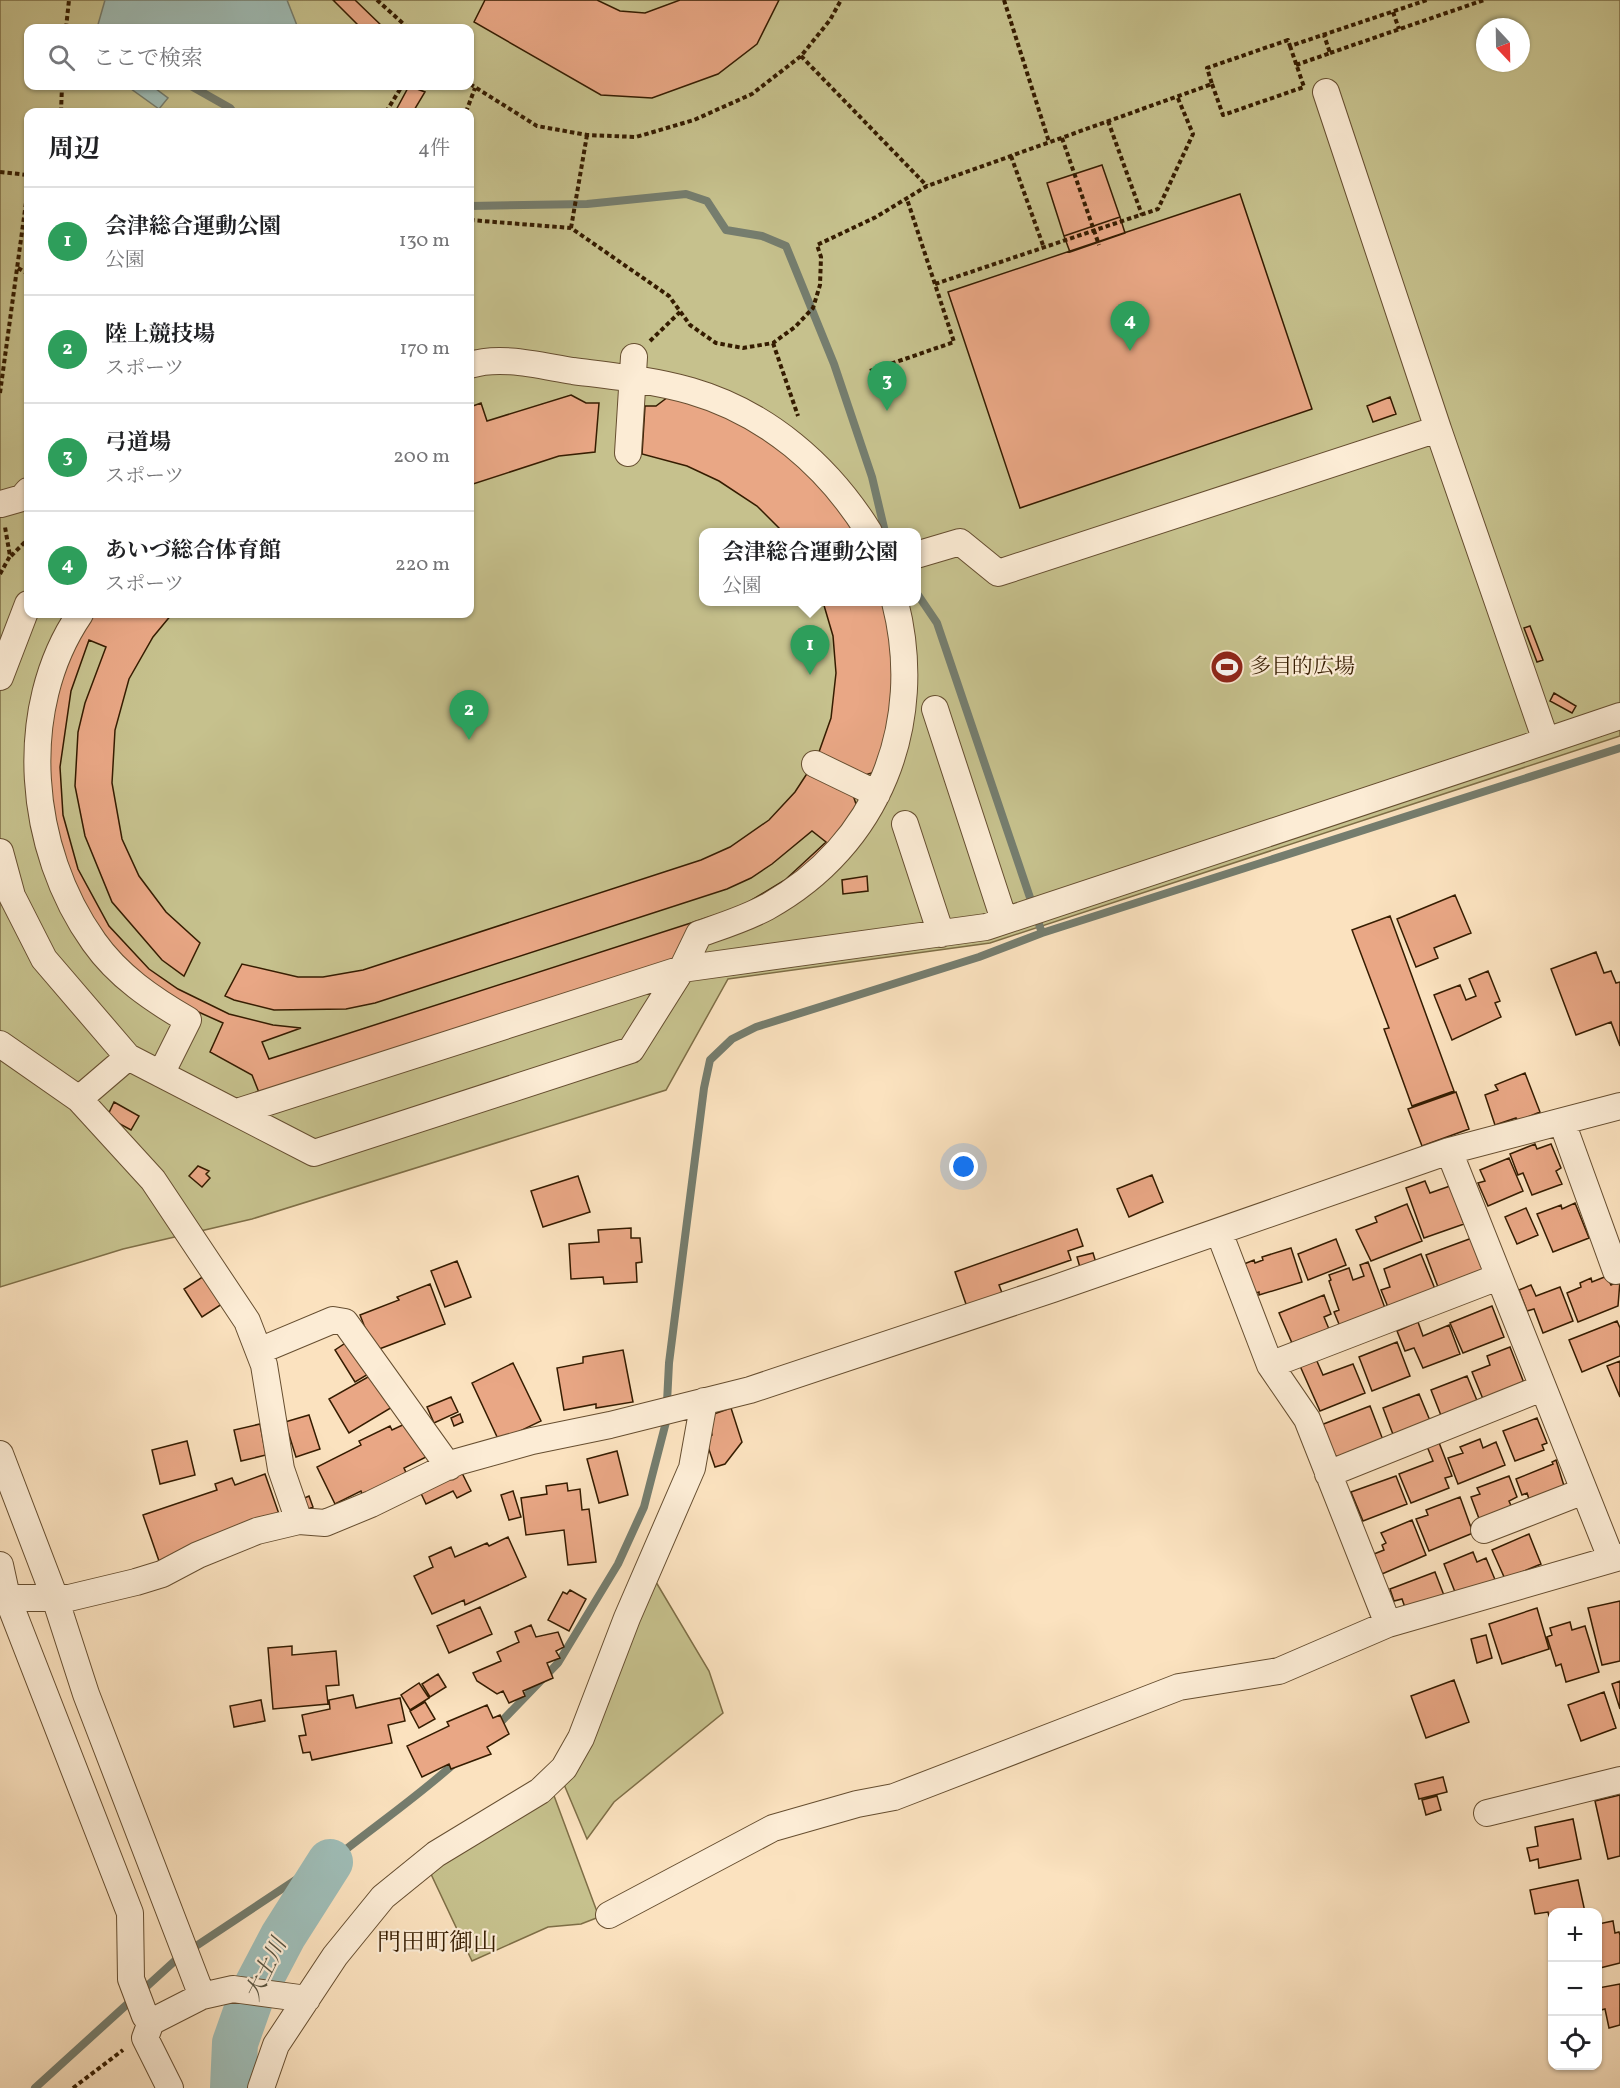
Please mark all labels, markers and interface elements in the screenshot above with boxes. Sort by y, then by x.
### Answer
north arrow [1476,18,1530,72]
search box [24,24,474,90]
icon: search [45,41,78,74]
text: ここで検索 [93,44,203,75]
text: 周辺 [48,132,100,168]
text: 4件 [418,135,450,163]
text: 会津総合運動公園 [105,212,281,243]
text: 1 [63,227,72,255]
text: 130 m [399,227,450,255]
text: 公園 [105,247,145,275]
pin: 4 [1110,302,1150,351]
text: 陸上競技場 [105,320,215,351]
text: 2 [62,335,73,363]
text: 170 m [400,335,450,363]
text: スポーツ [105,355,184,383]
pin: 3 [868,362,906,411]
text: 弓道場 [105,428,171,459]
text: 3 [62,443,73,471]
text: 200 m [393,443,450,471]
text: スポーツ [105,463,184,491]
popup [699,528,921,606]
text: あいづ総合体育館 [105,536,281,567]
text: 会津総合運動公園 [722,538,898,569]
text: 4 [61,551,74,579]
text: 220 m [395,551,450,579]
text: スポーツ [105,571,184,599]
text: 公園 [722,573,762,601]
pin: 1 [790,626,830,675]
sports icon: 多目的広場 [1209,649,1245,685]
place label: 多目的広場 [1250,653,1355,682]
pin: 2 [450,690,488,740]
your location [949,1152,978,1181]
map controls [1548,1908,1602,2070]
button: + [1548,1908,1602,1962]
district label: 門田町御山 [377,1927,497,1961]
water label: 大土川 [239,1932,296,2006]
button: − [1548,1962,1602,2016]
button: locate [1548,2016,1602,2070]

